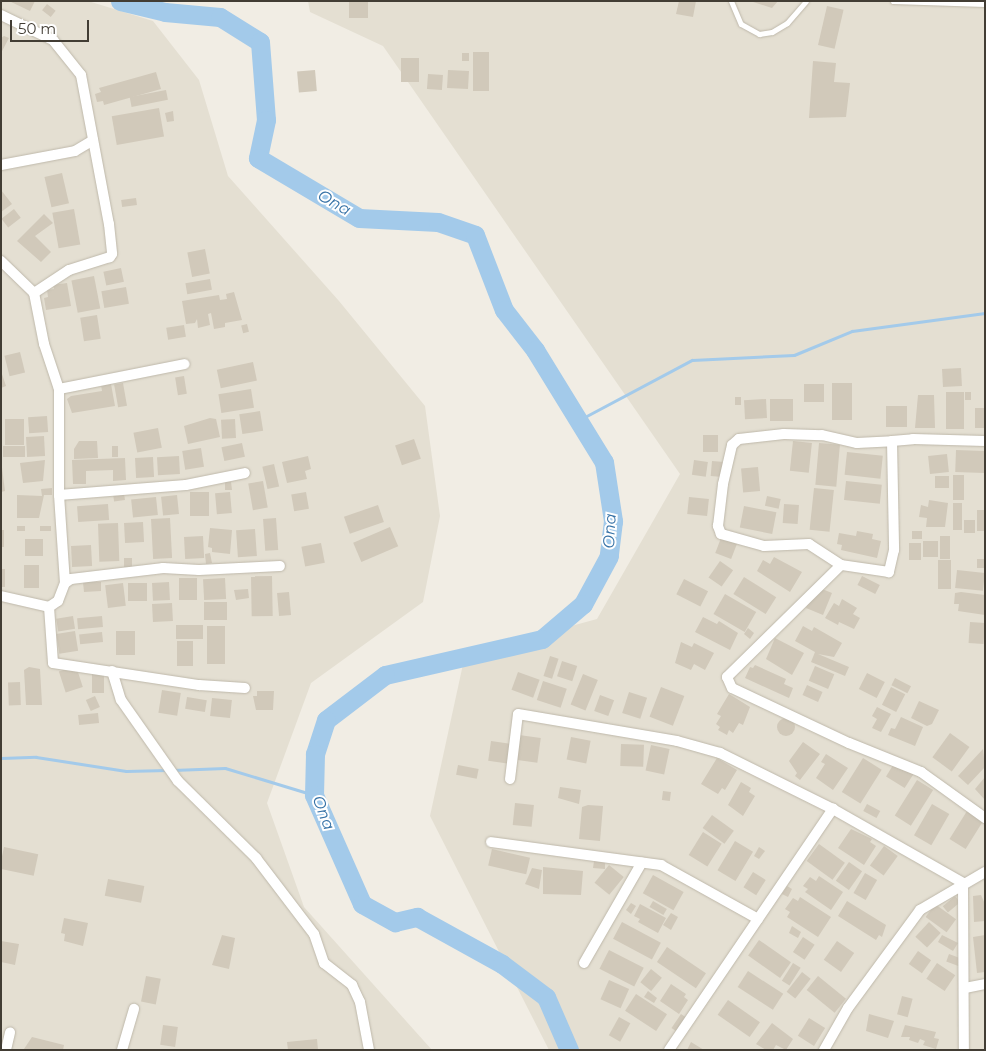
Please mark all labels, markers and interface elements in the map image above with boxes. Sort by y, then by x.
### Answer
scale bar [12,10,91,42]
text: 50 m [18,19,56,38]
water label: Ona [314,186,354,220]
water label: Ona [599,513,621,549]
water label: Ona [308,793,338,833]

